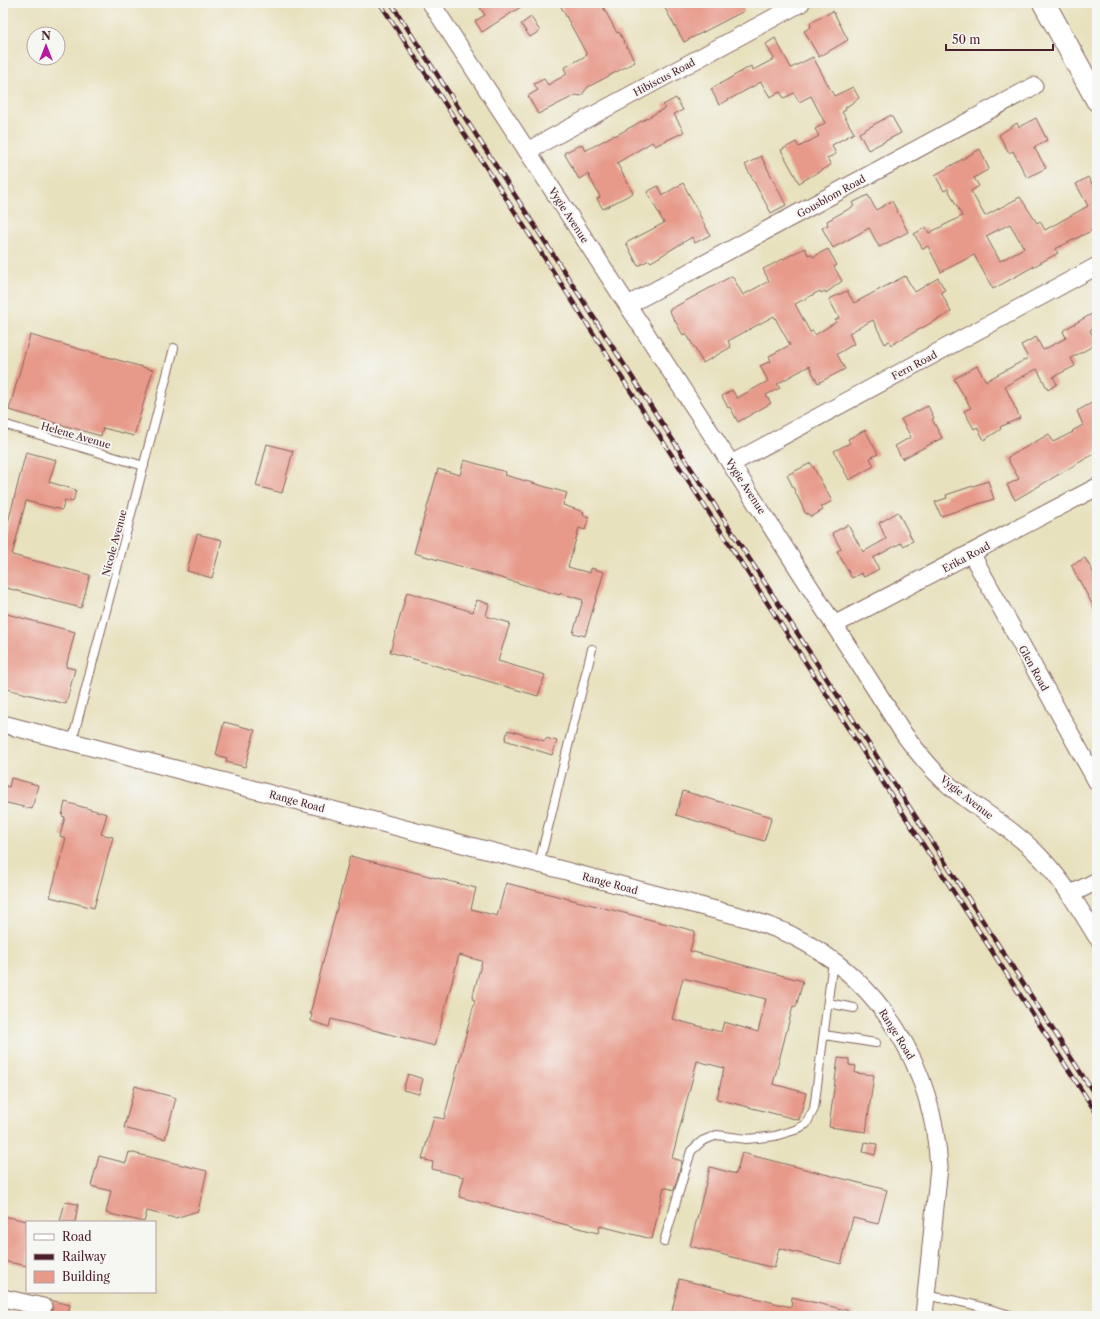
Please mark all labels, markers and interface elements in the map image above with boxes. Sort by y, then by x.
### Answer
north arrow [26,26,66,66]
scale bar [946,26,1053,52]
text: N [41,29,51,43]
text: 50 m [952,32,981,47]
street label: Hibiscus Road [631,56,697,99]
street label: Gousblom Road [795,172,868,221]
street label: Vygie Avenue [545,184,592,246]
street label: Fern Road [889,348,939,383]
street label: Helene Avenue [39,419,113,452]
street label: Vygie Avenue [722,455,769,517]
street label: Nicole Avenue [99,508,130,578]
street label: Erika Road [940,539,992,575]
street label: Glen Road [1016,643,1051,693]
street label: Vygie Avenue [937,772,996,822]
street label: Range Road [268,788,326,815]
street label: Range Road [581,870,639,897]
street label: Range Road [876,1007,917,1062]
legend [26,1221,156,1293]
text: Road [62,1229,92,1244]
text: Railway [62,1249,107,1264]
text: Building [62,1269,110,1284]

